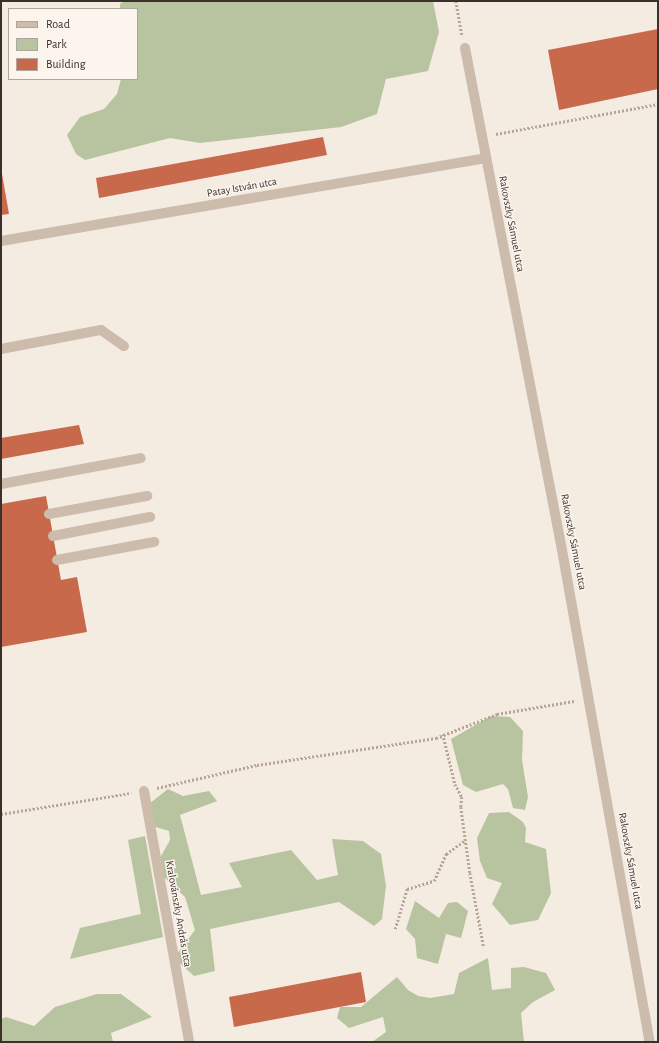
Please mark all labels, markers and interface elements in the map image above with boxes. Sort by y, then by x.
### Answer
legend [8,8,138,80]
text: Road [46,18,70,30]
text: Park [46,38,67,50]
text: Building [46,58,86,70]
street label: Patay István utca [206,175,278,201]
street label: Rakovszky Sámuel utca [495,175,527,273]
street label: Rakovszky Sámuel utca [557,493,589,591]
street label: Rakovszky Sámuel utca [615,812,645,910]
street label: Kralovánszky András utca [162,860,194,968]

